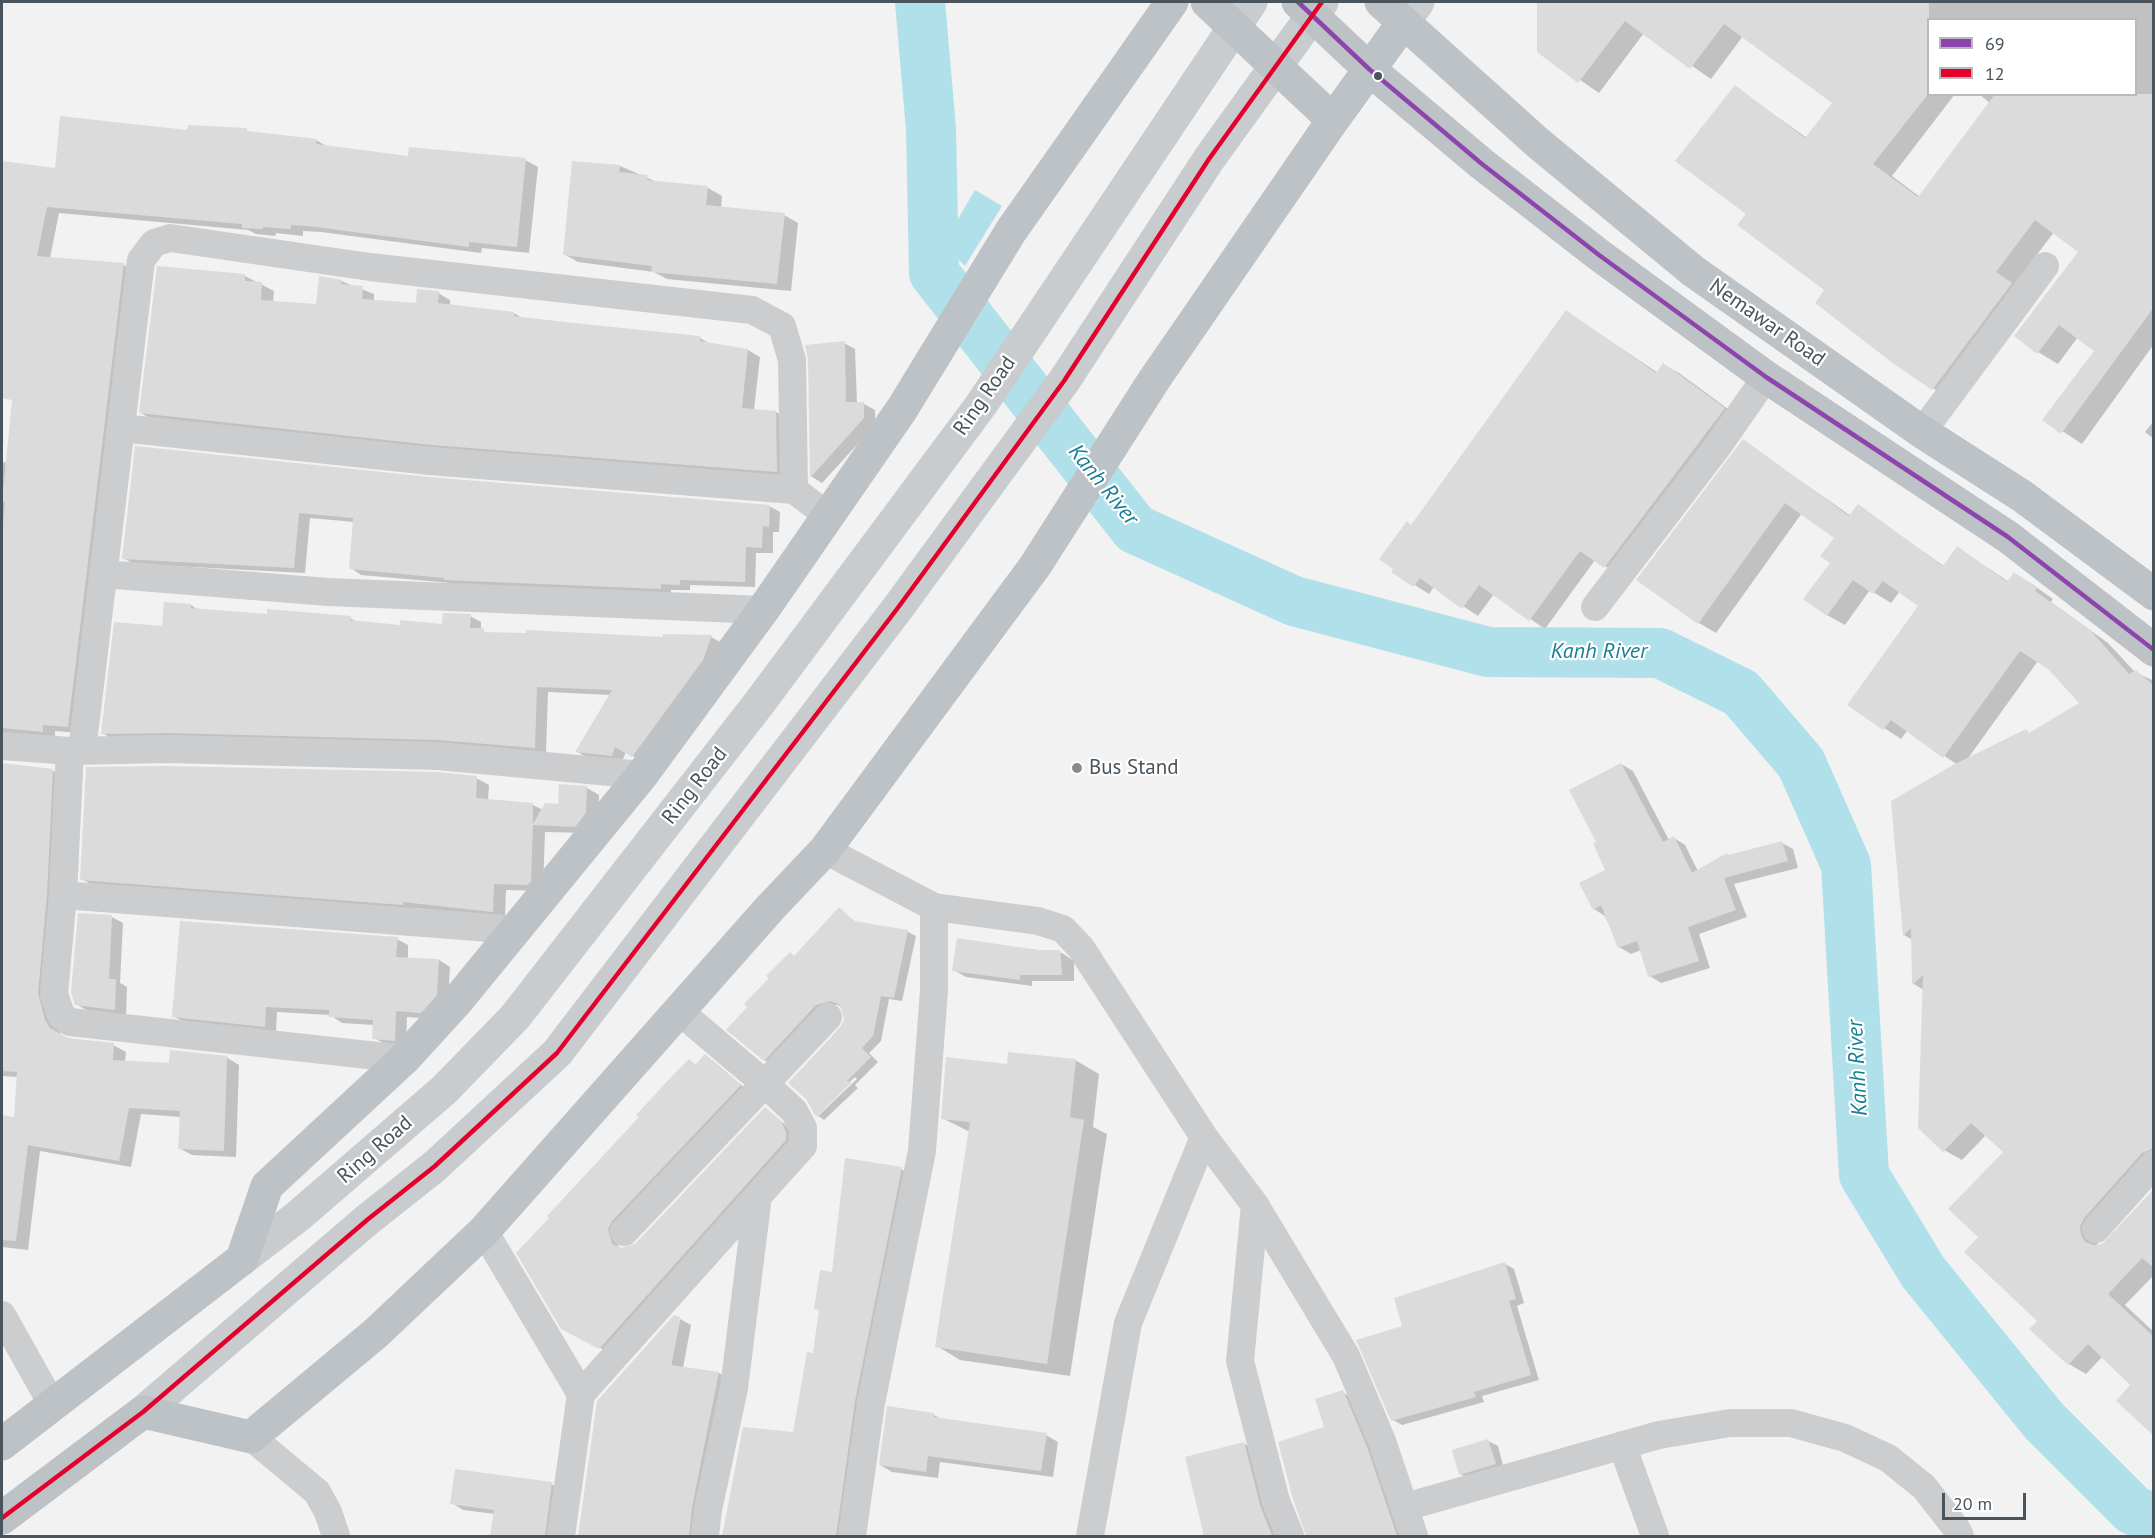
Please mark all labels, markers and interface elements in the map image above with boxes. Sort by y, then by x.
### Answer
legend [1927,18,2137,96]
text: 69 [1985,32,2005,55]
text: 12 [1985,62,2005,85]
unlabelled marker [1372,70,1384,82]
street label: Nemawar Road [1704,274,1830,372]
street label: Ring Road [949,352,1021,440]
water label: Kanh River [1062,439,1144,531]
water label: Kanh River [1551,639,1647,665]
street label: Ring Road [657,742,733,830]
place label: Bus Stand [1089,755,1179,781]
marker: Bus Stand [1070,761,1084,775]
water label: Kanh River [1842,1019,1874,1117]
street label: Ring Road [332,1111,418,1189]
scale bar [1945,1481,2029,1519]
text: 20 m [1953,1492,1992,1515]

